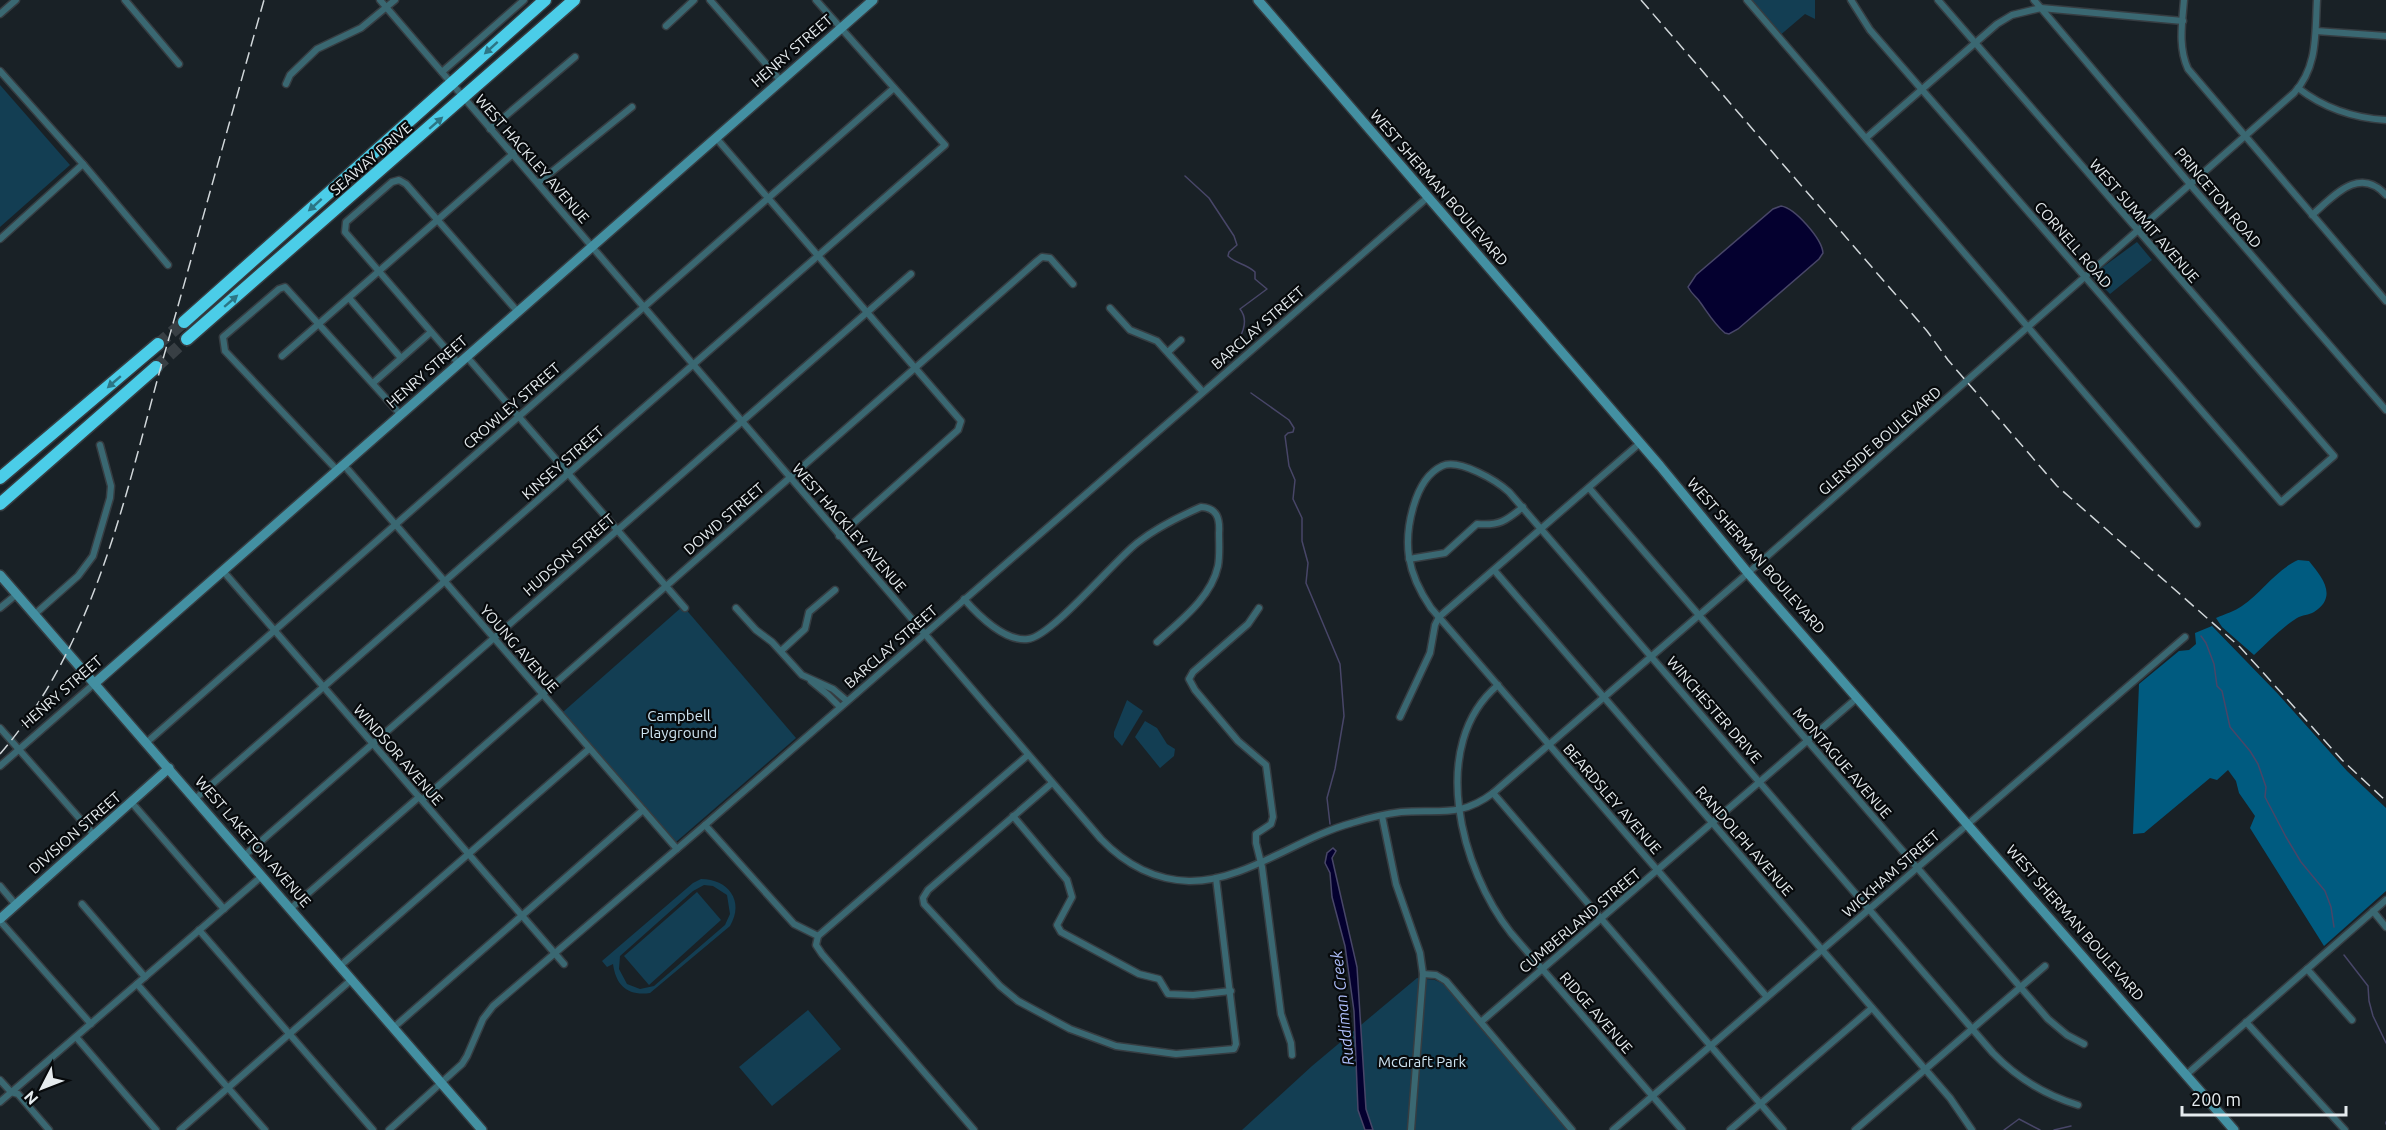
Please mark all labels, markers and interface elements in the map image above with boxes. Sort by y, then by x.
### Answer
street label: HENRY STREET [748,10,836,90]
one-way arrow [484,41,498,55]
street label: WEST HACKLEY AVENUE [472,91,593,226]
street label: WEST SHERMAN BOULEVARD [1367,106,1512,269]
one-way arrow [428,117,443,130]
street label: SEAWAY DRIVE [326,119,415,199]
street label: PRINCETON ROAD [2172,144,2265,251]
street label: WEST SUMMIT AVENUE [2086,155,2203,286]
one-way arrow [308,198,323,211]
street label: CORNELL ROAD [2031,198,2116,291]
street label: BARCLAY STREET [1208,282,1308,373]
one-way arrow [223,295,238,308]
street label: HENRY STREET [383,331,471,411]
street label: CROWLEY STREET [460,358,564,452]
one-way arrow [107,375,122,388]
street label: GLENSIDE BOULEVARD [1815,383,1944,498]
street label: KINSEY STREET [518,422,608,503]
street label: WEST HACKLEY AVENUE [789,460,910,595]
street label: WEST SHERMAN BOULEVARD [1684,474,1829,637]
street label: DOWD STREET [680,479,768,558]
street label: HUDSON STREET [519,510,618,599]
street label: YOUNG AVENUE [477,601,562,696]
street label: BARCLAY STREET [841,601,941,692]
street label: HENRY STREET [18,651,106,731]
street label: WINCHESTER DRIVE [1663,653,1765,766]
street label: WINDSOR AVENUE [350,701,447,808]
street label: MONTAGUE AVENUE [1790,704,1895,821]
park label: Campbell Playground [641,707,717,741]
street label: BEARDSLEY AVENUE [1560,740,1665,857]
street label: WEST LAKETON AVENUE [192,773,315,910]
street label: RANDOLPH AVENUE [1692,783,1796,899]
street label: DIVISION STREET [25,788,125,877]
street label: WICKHAM STREET [1839,826,1943,921]
street label: WEST SHERMAN BOULEVARD [2003,841,2148,1004]
street label: CUMBERLAND STREET [1516,865,1644,976]
water label: Ruddiman Creek [1327,949,1357,1066]
street label: RIDGE AVENUE [1557,969,1636,1057]
park label: McGraft Park [1378,1053,1467,1070]
north arrow [12,1058,72,1118]
scale bar [2182,1079,2346,1117]
text: N [20,1088,42,1108]
text: 200 m [2191,1089,2241,1109]

